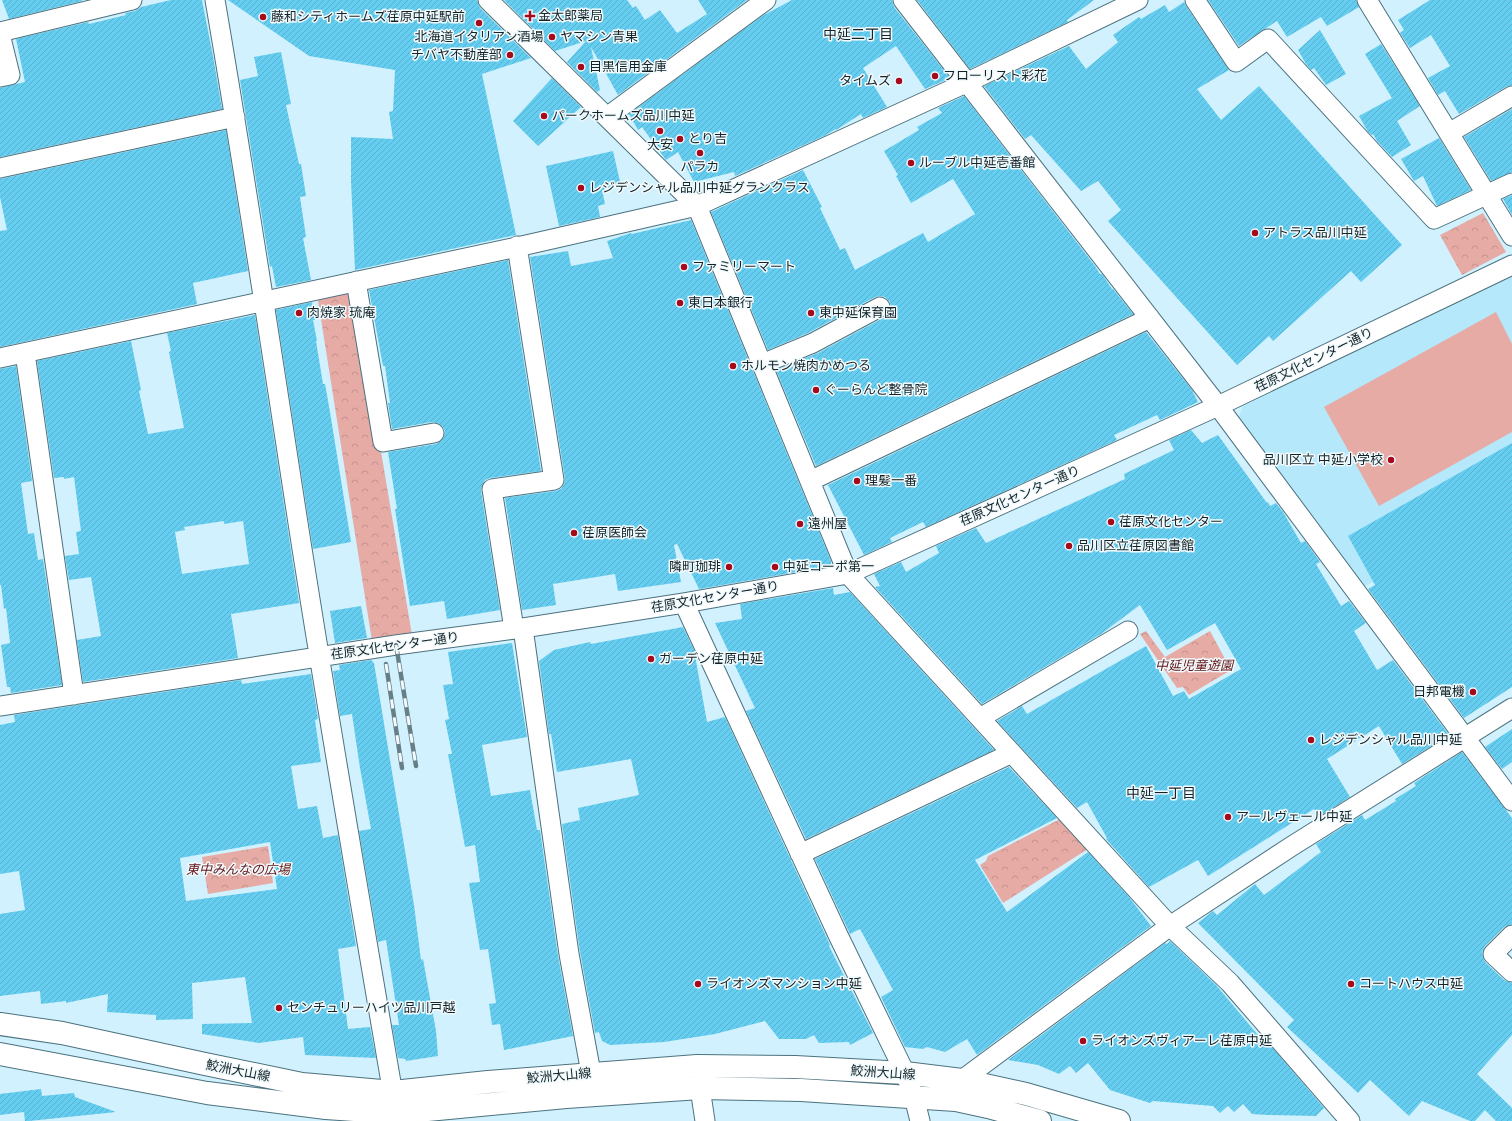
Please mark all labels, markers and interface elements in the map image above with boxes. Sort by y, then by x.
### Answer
place label: 金太郎薬局 [538,6,603,26]
place label: 藤和シティホームズ荏原中延駅前 [271,7,465,27]
marker: 金太郎薬局 [525,11,535,21]
marker: 藤和シティホームズ荏原中延駅前 [258,12,268,22]
marker: 北海道イタリアン酒場 [474,18,484,28]
district label: 中延二丁目 [823,24,893,45]
place label: 北海道イタリアン酒場 [415,27,543,47]
place label: ヤマシン青果 [560,27,638,47]
marker: ヤマシン青果 [547,32,557,42]
place label: チバヤ不動産部 [411,45,502,65]
marker: チバヤ不動産部 [505,50,515,60]
place label: 目黒信用金庫 [589,57,667,77]
marker: 目黒信用金庫 [576,62,586,72]
place label: フローリスト彩花 [943,66,1047,86]
place label: タイムズ [839,71,891,91]
marker: フローリスト彩花 [930,71,940,81]
marker: タイムズ [894,76,904,86]
place label: パークホームズ品川中延 [552,106,695,126]
marker: パークホームズ品川中延 [539,111,549,121]
marker: 大安 [655,126,665,136]
place label: とり吉 [688,129,727,149]
marker: とり吉 [675,134,685,144]
place label: 大安 [647,135,673,155]
marker: パラカ [695,148,705,158]
place label: ルーブル中延壱番館 [919,153,1035,173]
place label: パラカ [680,157,720,177]
marker: ルーブル中延壱番館 [906,158,916,168]
place label: レジデンシャル品川中延グランクラス [589,178,810,198]
marker: レジデンシャル品川中延グランクラス [576,183,586,193]
place label: アトラス品川中延 [1263,223,1367,243]
marker: アトラス品川中延 [1250,228,1260,238]
place label: ファミリーマート [692,257,796,277]
marker: ファミリーマート [679,262,689,272]
place label: 東日本銀行 [688,293,753,313]
marker: 東日本銀行 [675,298,685,308]
place label: 肉焼家 琉庵 [307,303,375,323]
place label: 東中延保育園 [819,303,897,323]
marker: 肉焼家 琉庵 [294,308,304,318]
marker: 東中延保育園 [806,308,816,318]
street label: 荏原文化センター通り [1251,323,1377,397]
place label: ホルモン焼肉かめつる [741,356,871,376]
marker: ホルモン焼肉かめつる [728,361,738,371]
place label: ぐーらんど整骨院 [824,380,928,400]
marker: ぐーらんど整骨院 [811,385,821,395]
place label: 品川区立 中延小学校 [1263,450,1383,470]
marker: 品川区立 中延小学校 [1386,455,1396,465]
street label: 荏原文化センター通り [957,460,1083,532]
place label: 理髪一番 [865,471,917,491]
marker: 理髪一番 [852,476,862,486]
place label: 荏原文化センター [1119,512,1223,532]
place label: 遠州屋 [808,514,847,534]
marker: 荏原文化センター [1106,517,1116,527]
marker: 遠州屋 [795,519,805,529]
place label: 荏原医師会 [582,523,647,543]
marker: 荏原医師会 [569,528,579,538]
place label: 品川区立荏原図書館 [1077,536,1194,556]
marker: 品川区立荏原図書館 [1064,541,1074,551]
place label: 隣町珈琲 [669,557,721,577]
place label: 中延コーポ第一 [783,557,874,577]
marker: 隣町珈琲 [724,562,734,572]
marker: 中延コーポ第一 [770,562,780,572]
street label: 荏原文化センター通り [649,576,781,618]
street label: 荏原文化センター通り [329,627,461,665]
place label: ガーデン荏原中延 [659,649,763,669]
marker: ガーデン荏原中延 [646,654,656,664]
park label: 中延児童遊園 [1155,656,1235,676]
place label: 日邦電機 [1413,682,1465,702]
marker: 日邦電機 [1468,687,1478,697]
place label: レジデンシャル品川中延 [1319,730,1462,750]
marker: レジデンシャル品川中延 [1306,735,1316,745]
district label: 中延一丁目 [1126,783,1196,804]
place label: アールヴェール中延 [1236,807,1352,827]
marker: アールヴェール中延 [1223,812,1233,822]
park label: 東中みんなの広場 [186,860,292,880]
place label: ライオンズマンション中延 [706,974,862,994]
place label: コートハウス中延 [1359,974,1463,994]
marker: ライオンズマンション中延 [693,979,703,989]
marker: コートハウス中延 [1346,979,1356,989]
place label: センチュリーハイツ品川戸越 [287,998,455,1018]
marker: センチュリーハイツ品川戸越 [274,1003,284,1013]
place label: ライオンズヴィアーレ荏原中延 [1091,1031,1272,1051]
marker: ライオンズヴィアーレ荏原中延 [1078,1036,1088,1046]
street label: 鮫洲大山線 [204,1055,272,1087]
street label: 鮫洲大山線 [850,1061,916,1085]
street label: 鮫洲大山線 [526,1063,592,1089]

